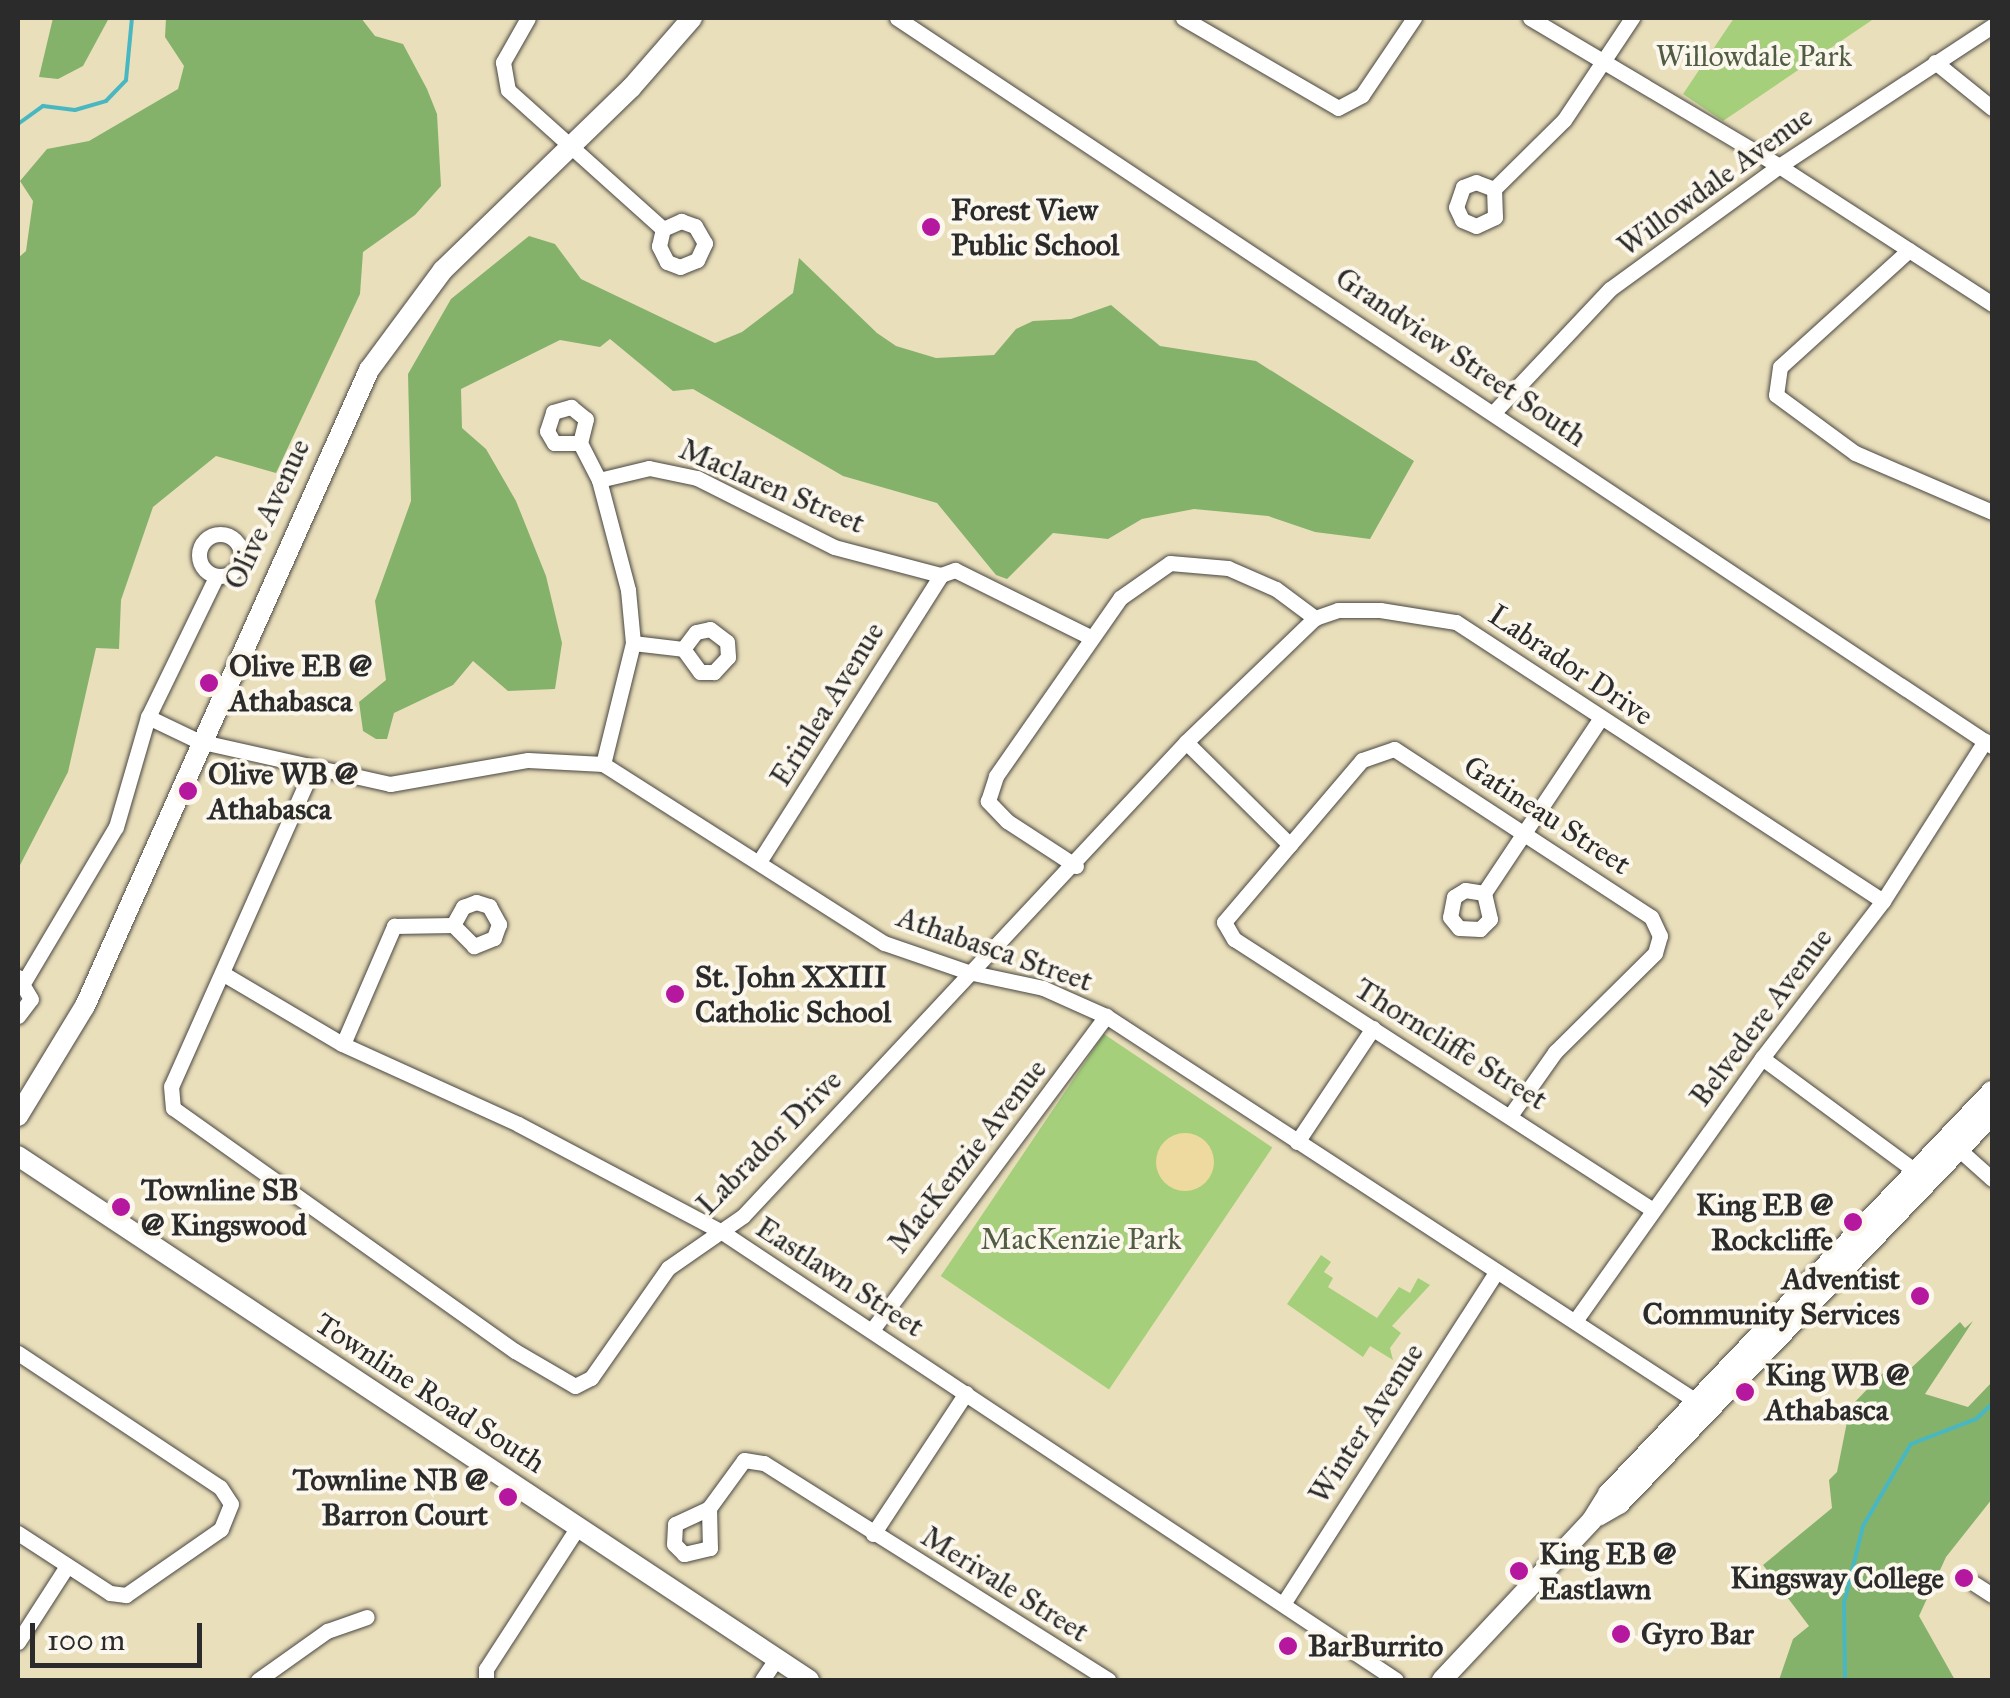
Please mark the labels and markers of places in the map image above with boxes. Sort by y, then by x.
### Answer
place label: Forest View Public School [951,192,1119,262]
marker: Forest View Public School [920,216,942,238]
place label: Olive EB @ Athabasca [229,648,372,718]
marker: Olive EB @ Athabasca [198,672,220,694]
place label: Olive WB @ Athabasca [208,756,358,826]
marker: Olive WB @ Athabasca [177,780,199,802]
place label: St. John XXIII Catholic School [695,959,891,1030]
marker: St. John XXIII Catholic School [664,983,686,1005]
place label: Townline SB @ Kingswood [141,1172,306,1242]
place label: King EB @ Rockcliffe [1696,1187,1833,1258]
marker: Townline SB @ Kingswood [110,1196,132,1218]
marker: King EB @ Rockcliffe [1842,1211,1864,1233]
place label: Adventist Community Services [1643,1261,1900,1332]
marker: Adventist Community Services [1909,1285,1931,1307]
place label: King WB @ Athabasca [1765,1357,1909,1428]
marker: King WB @ Athabasca [1734,1381,1756,1403]
place label: Townline NB @ Barron Court [292,1462,488,1532]
marker: Townline NB @ Barron Court [497,1486,519,1508]
place label: King EB @ Eastlawn [1539,1536,1676,1606]
marker: King EB @ Eastlawn [1508,1560,1530,1582]
place label: Kingsway College [1730,1560,1944,1596]
marker: Kingsway College [1953,1567,1975,1589]
place label: Gyro Bar [1641,1616,1754,1652]
marker: Gyro Bar [1610,1623,1632,1645]
place label: BarBurrito [1308,1628,1443,1664]
marker: BarBurrito [1277,1635,1299,1657]

